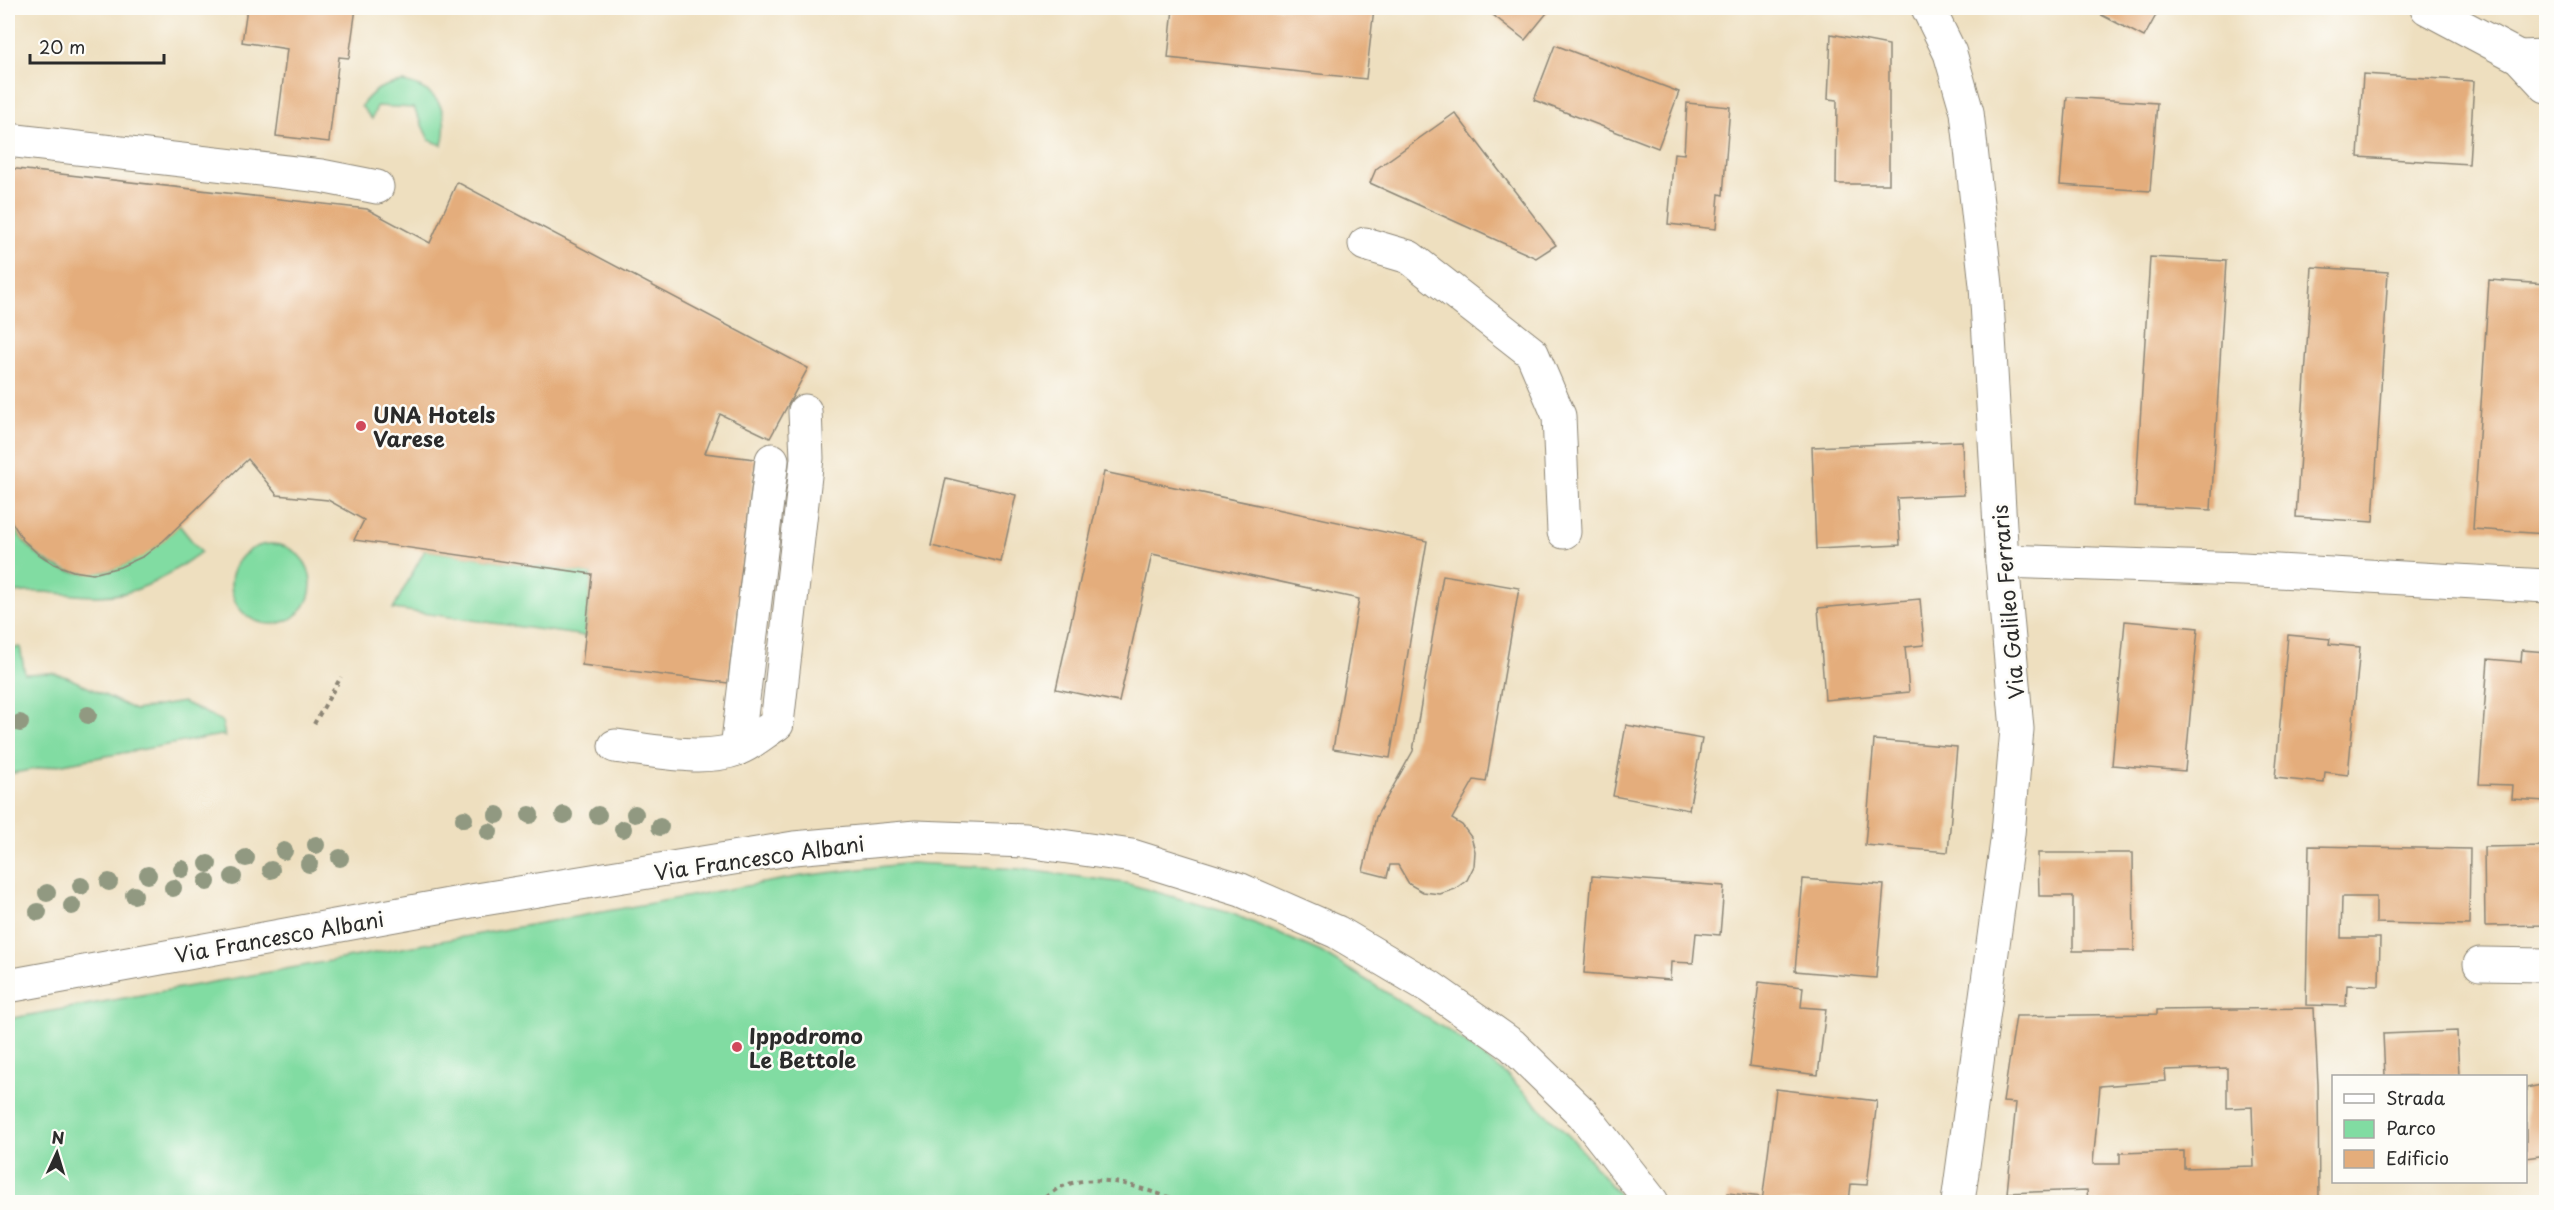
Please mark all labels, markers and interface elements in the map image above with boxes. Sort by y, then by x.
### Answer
scale bar [30,27,164,65]
text: 20 m [39,33,85,60]
place label: UNA Hotels Varese [373,398,495,454]
marker: UNA Hotels Varese [354,419,368,433]
street label: Via Galileo Ferraris [1983,503,2031,701]
street label: Via Francesco Albani [652,826,866,888]
street label: Via Francesco Albani [172,902,386,970]
place label: Ippodromo Le Bettole [749,1019,863,1075]
marker: Ippodromo Le Bettole [730,1040,744,1054]
legend [2332,1075,2527,1183]
text: Strada [2386,1084,2446,1111]
text: Parco [2386,1114,2436,1141]
north arrow [27,1123,87,1183]
text: N [51,1125,65,1149]
text: Edificio [2386,1144,2449,1171]

